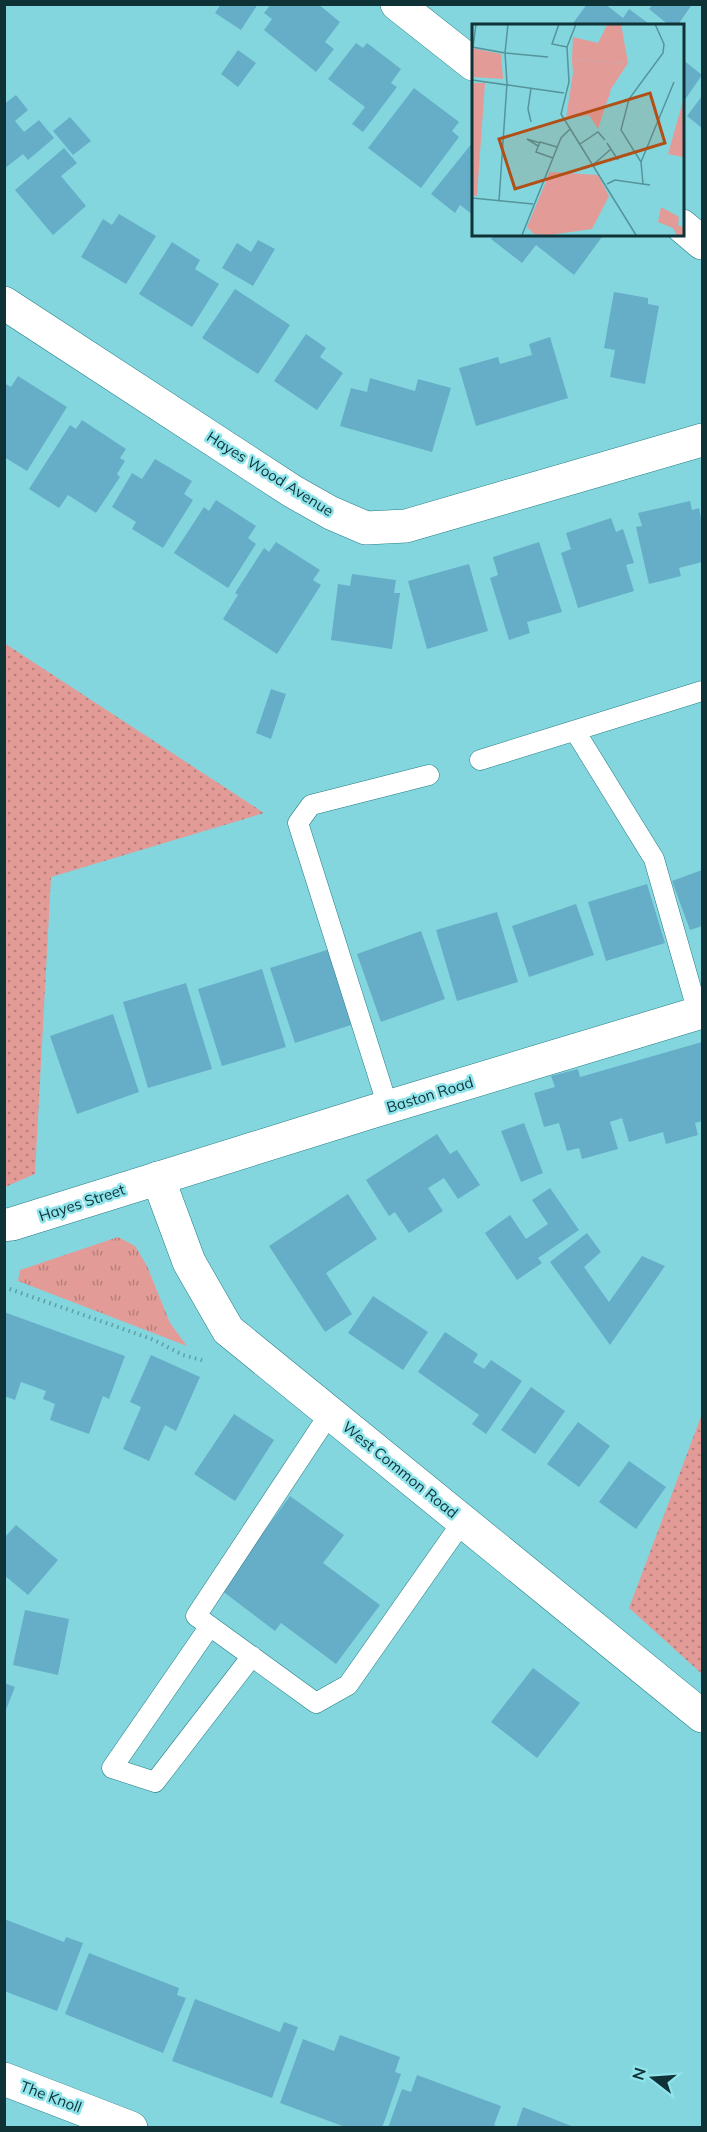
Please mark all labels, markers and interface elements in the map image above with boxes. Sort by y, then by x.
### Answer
inset map [472,24,683,236]
street label: Hayes Wood Avenue [203,427,337,520]
street label: Baston Road [384,1072,476,1117]
street label: Hayes Street [36,1180,127,1225]
street label: West Common Road [339,1417,462,1522]
north arrow [623,2048,683,2108]
text: N [627,2065,650,2082]
street label: The Knoll [18,2076,84,2117]

